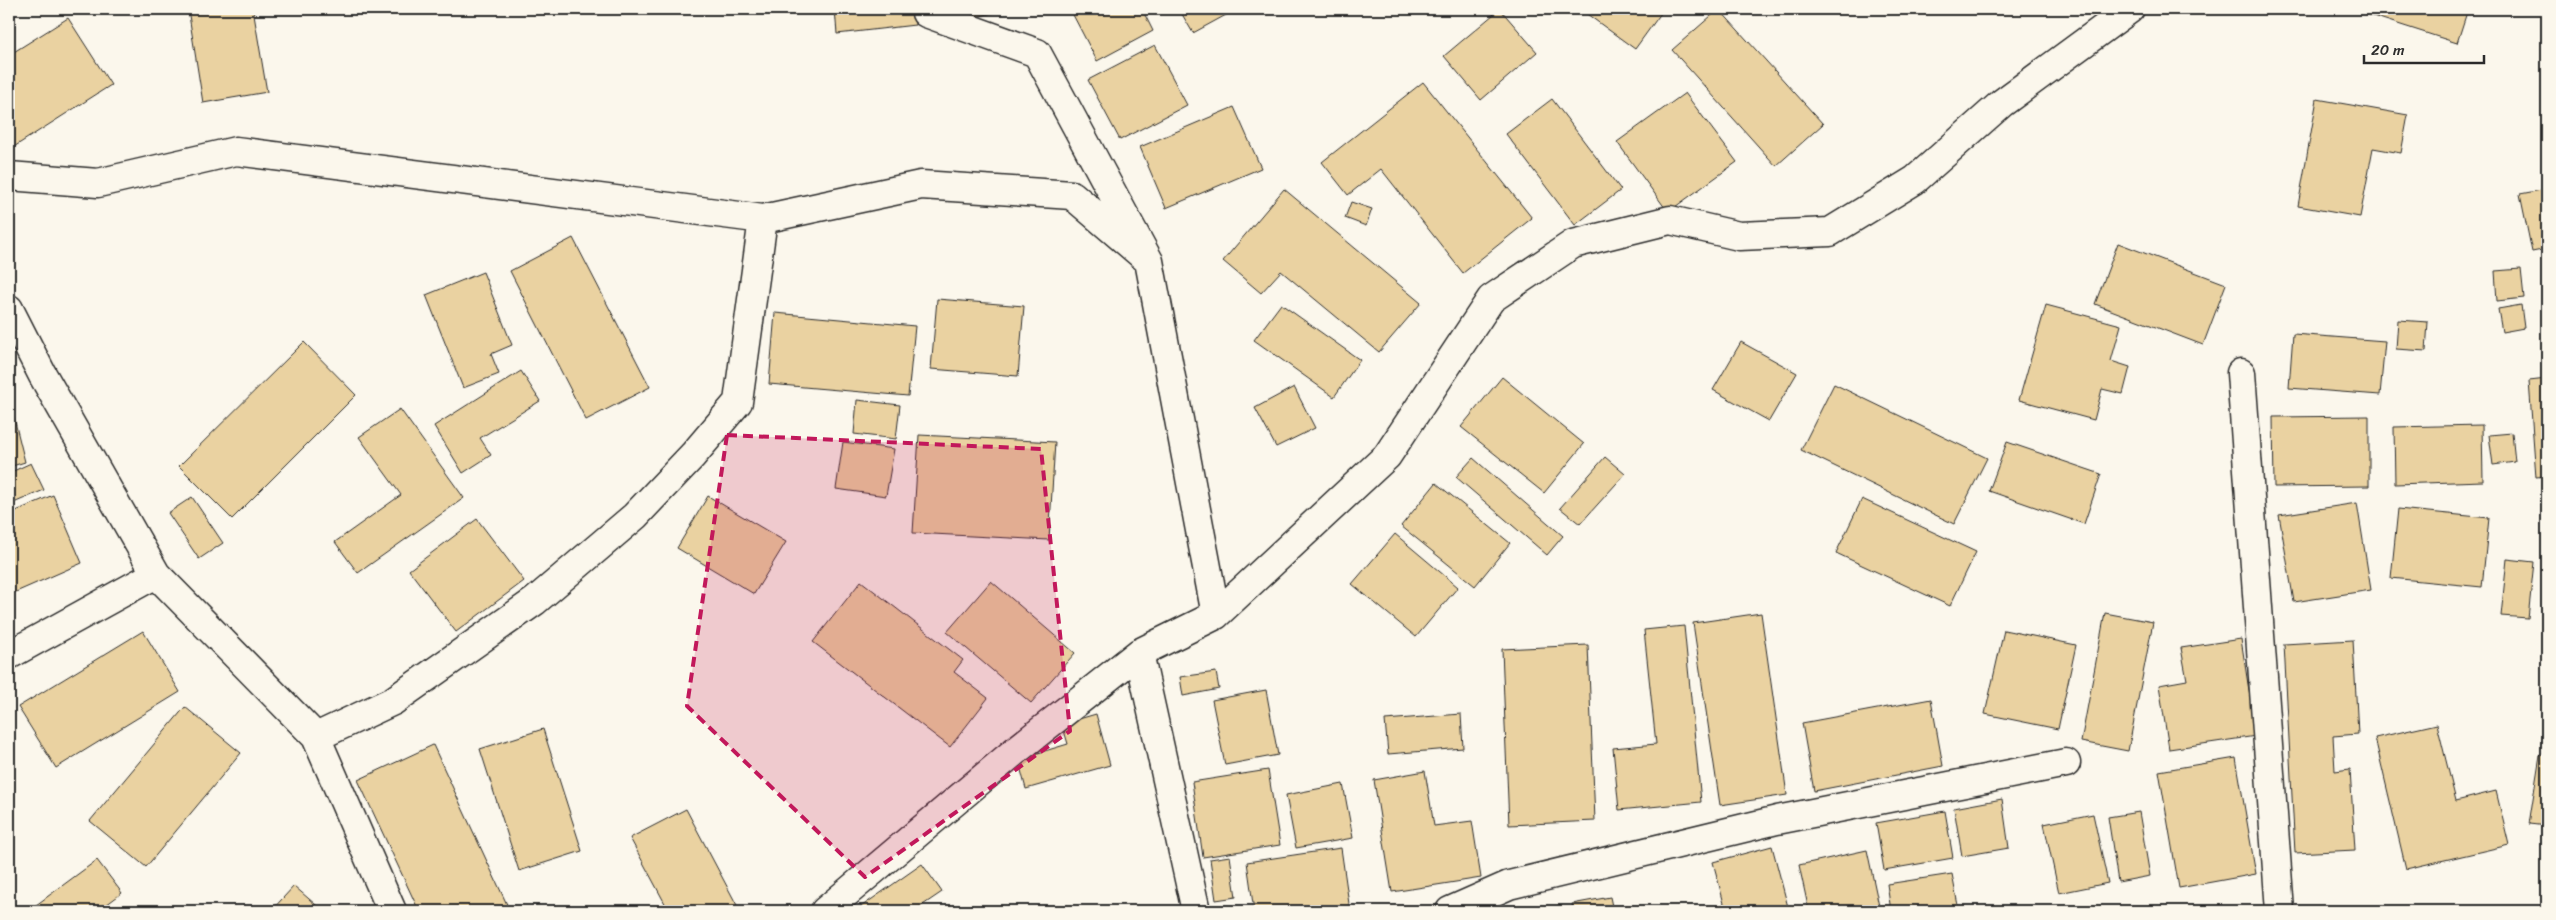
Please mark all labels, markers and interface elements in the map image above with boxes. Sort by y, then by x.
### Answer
scale bar [2364,32,2484,64]
text: 20 m [2371,37,2405,63]

